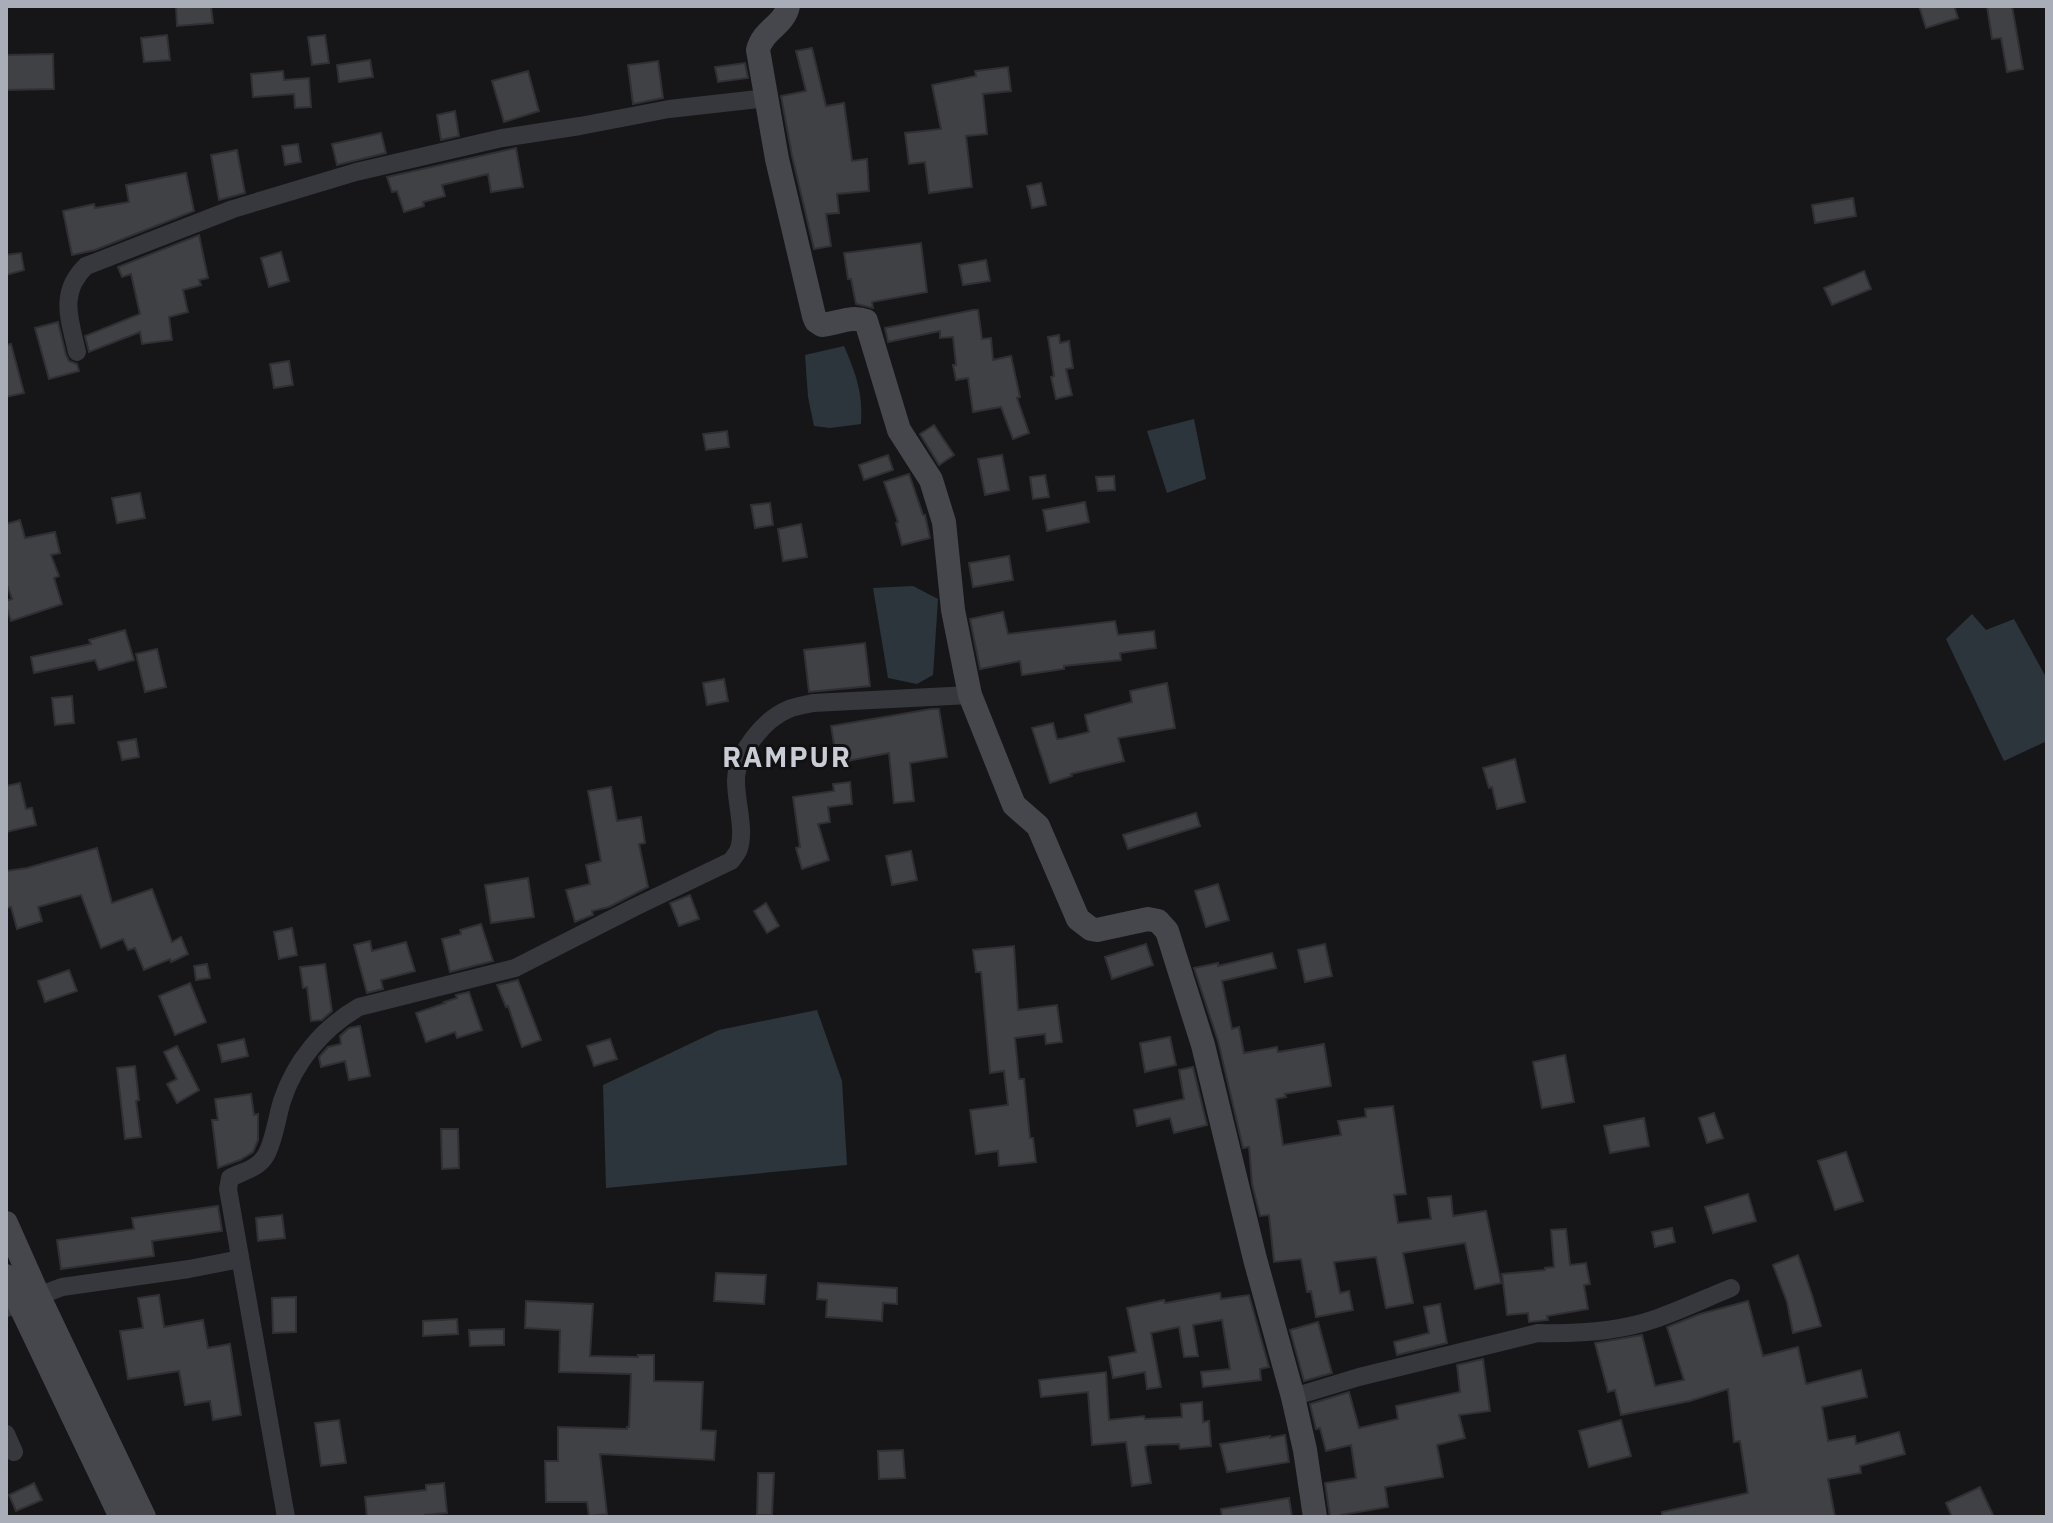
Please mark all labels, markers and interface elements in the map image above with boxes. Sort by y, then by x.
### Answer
district label: RAMPUR [722,738,852,775]

